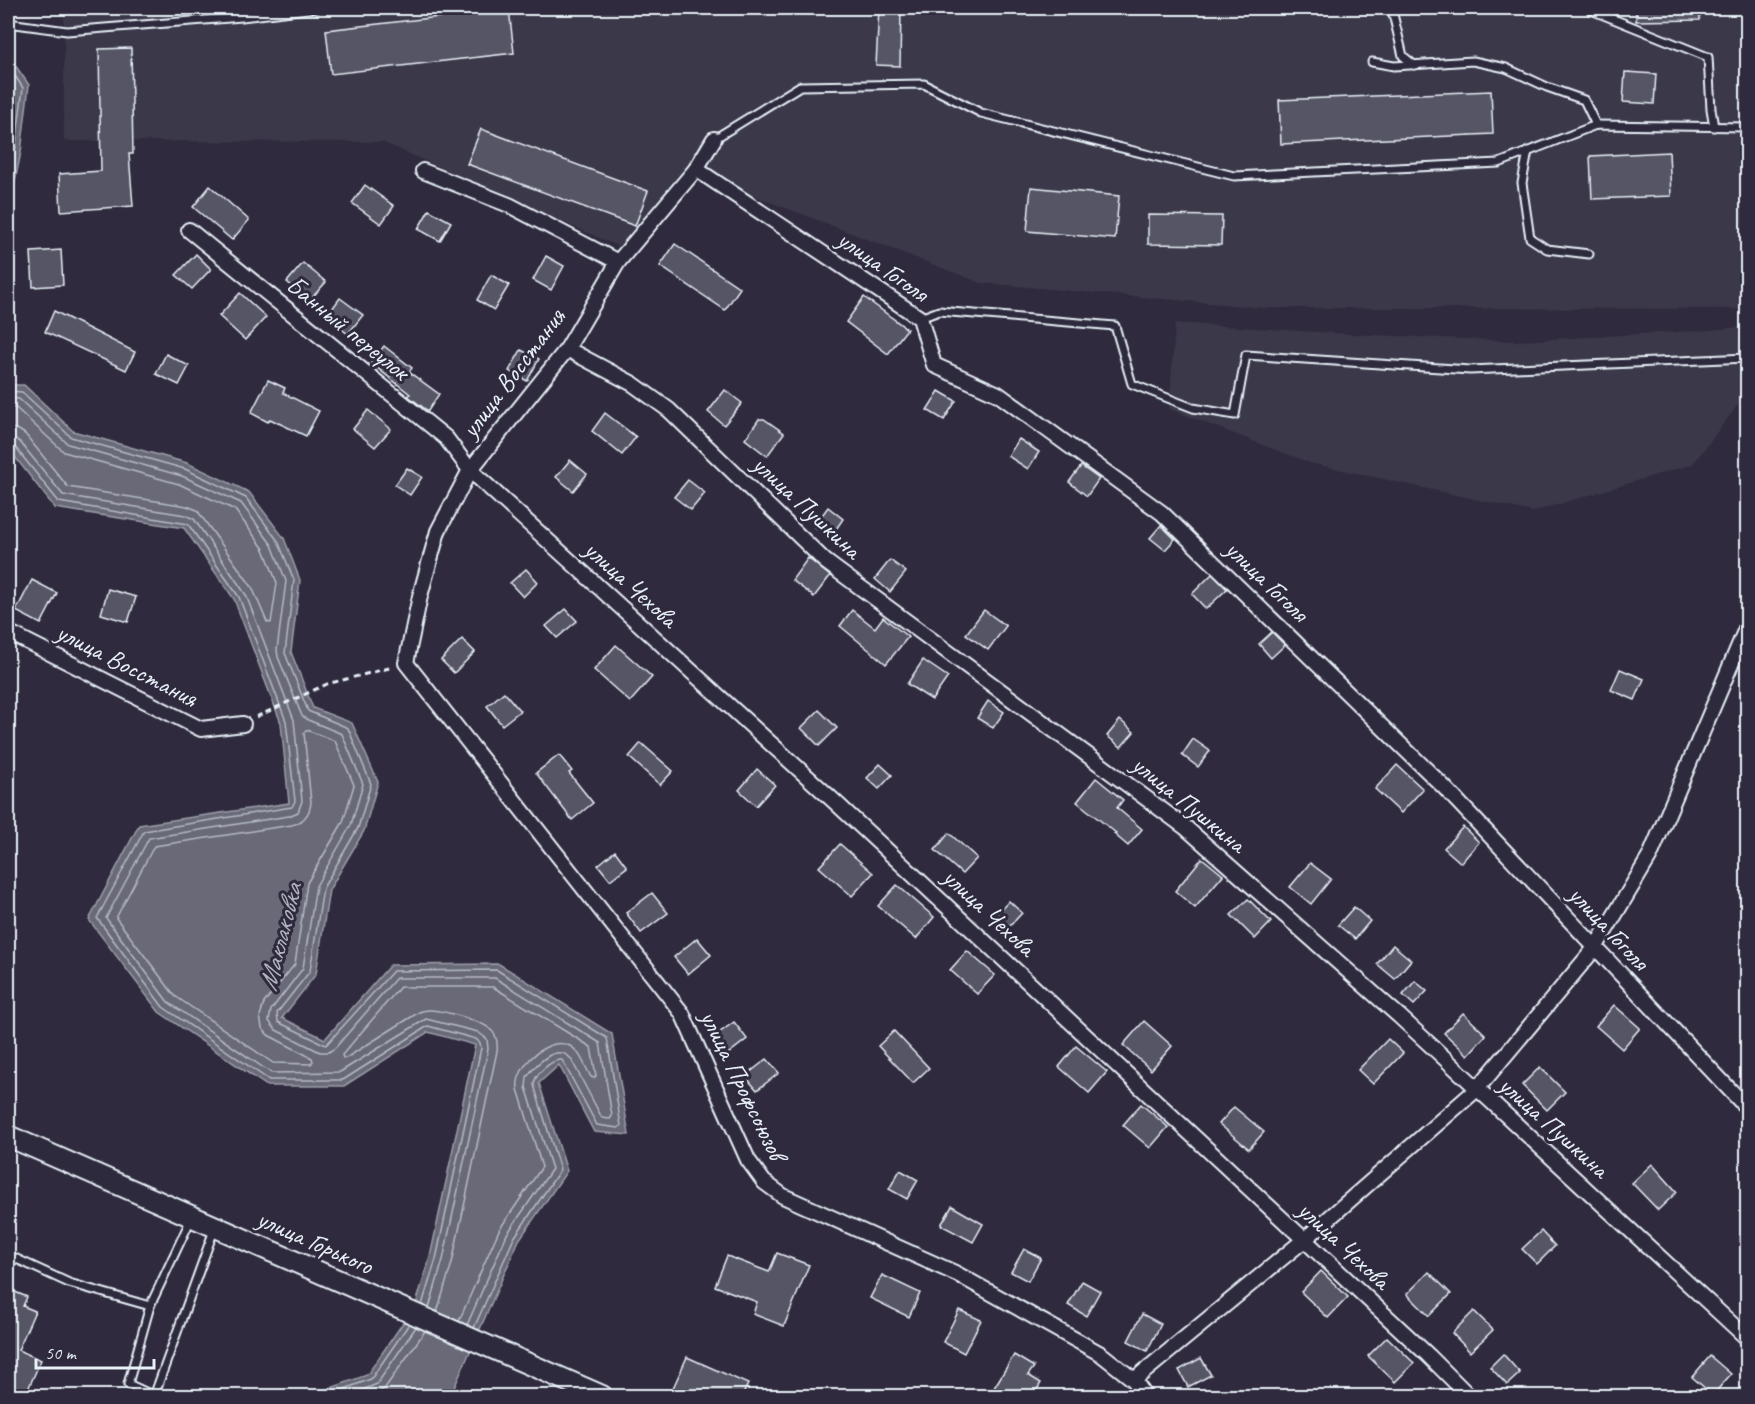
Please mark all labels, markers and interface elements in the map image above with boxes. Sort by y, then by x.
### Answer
street label: улица Гоголя [829,222,937,311]
street label: Банный переулок [280,268,418,389]
street label: улица Восстания [452,300,573,446]
street label: улица Пушкина [744,447,870,567]
street label: улица Чехова [576,532,686,636]
street label: улица Гоголя [1217,532,1317,630]
street label: улица Восстания [49,614,204,715]
street label: улица Пушкина [1124,747,1255,861]
street label: улица Чехова [934,859,1044,965]
street label: улица Гоголя [1560,877,1658,979]
water label: Маклаковка [250,878,310,994]
street label: улица Профсоюзов [692,1003,796,1171]
street label: улица Пушкина [1490,1068,1618,1187]
street label: улица Чехова [1289,1192,1399,1298]
street label: улица Горького [250,1201,380,1283]
scale bar [36,1332,154,1370]
text: 50 m [45,1342,78,1364]

